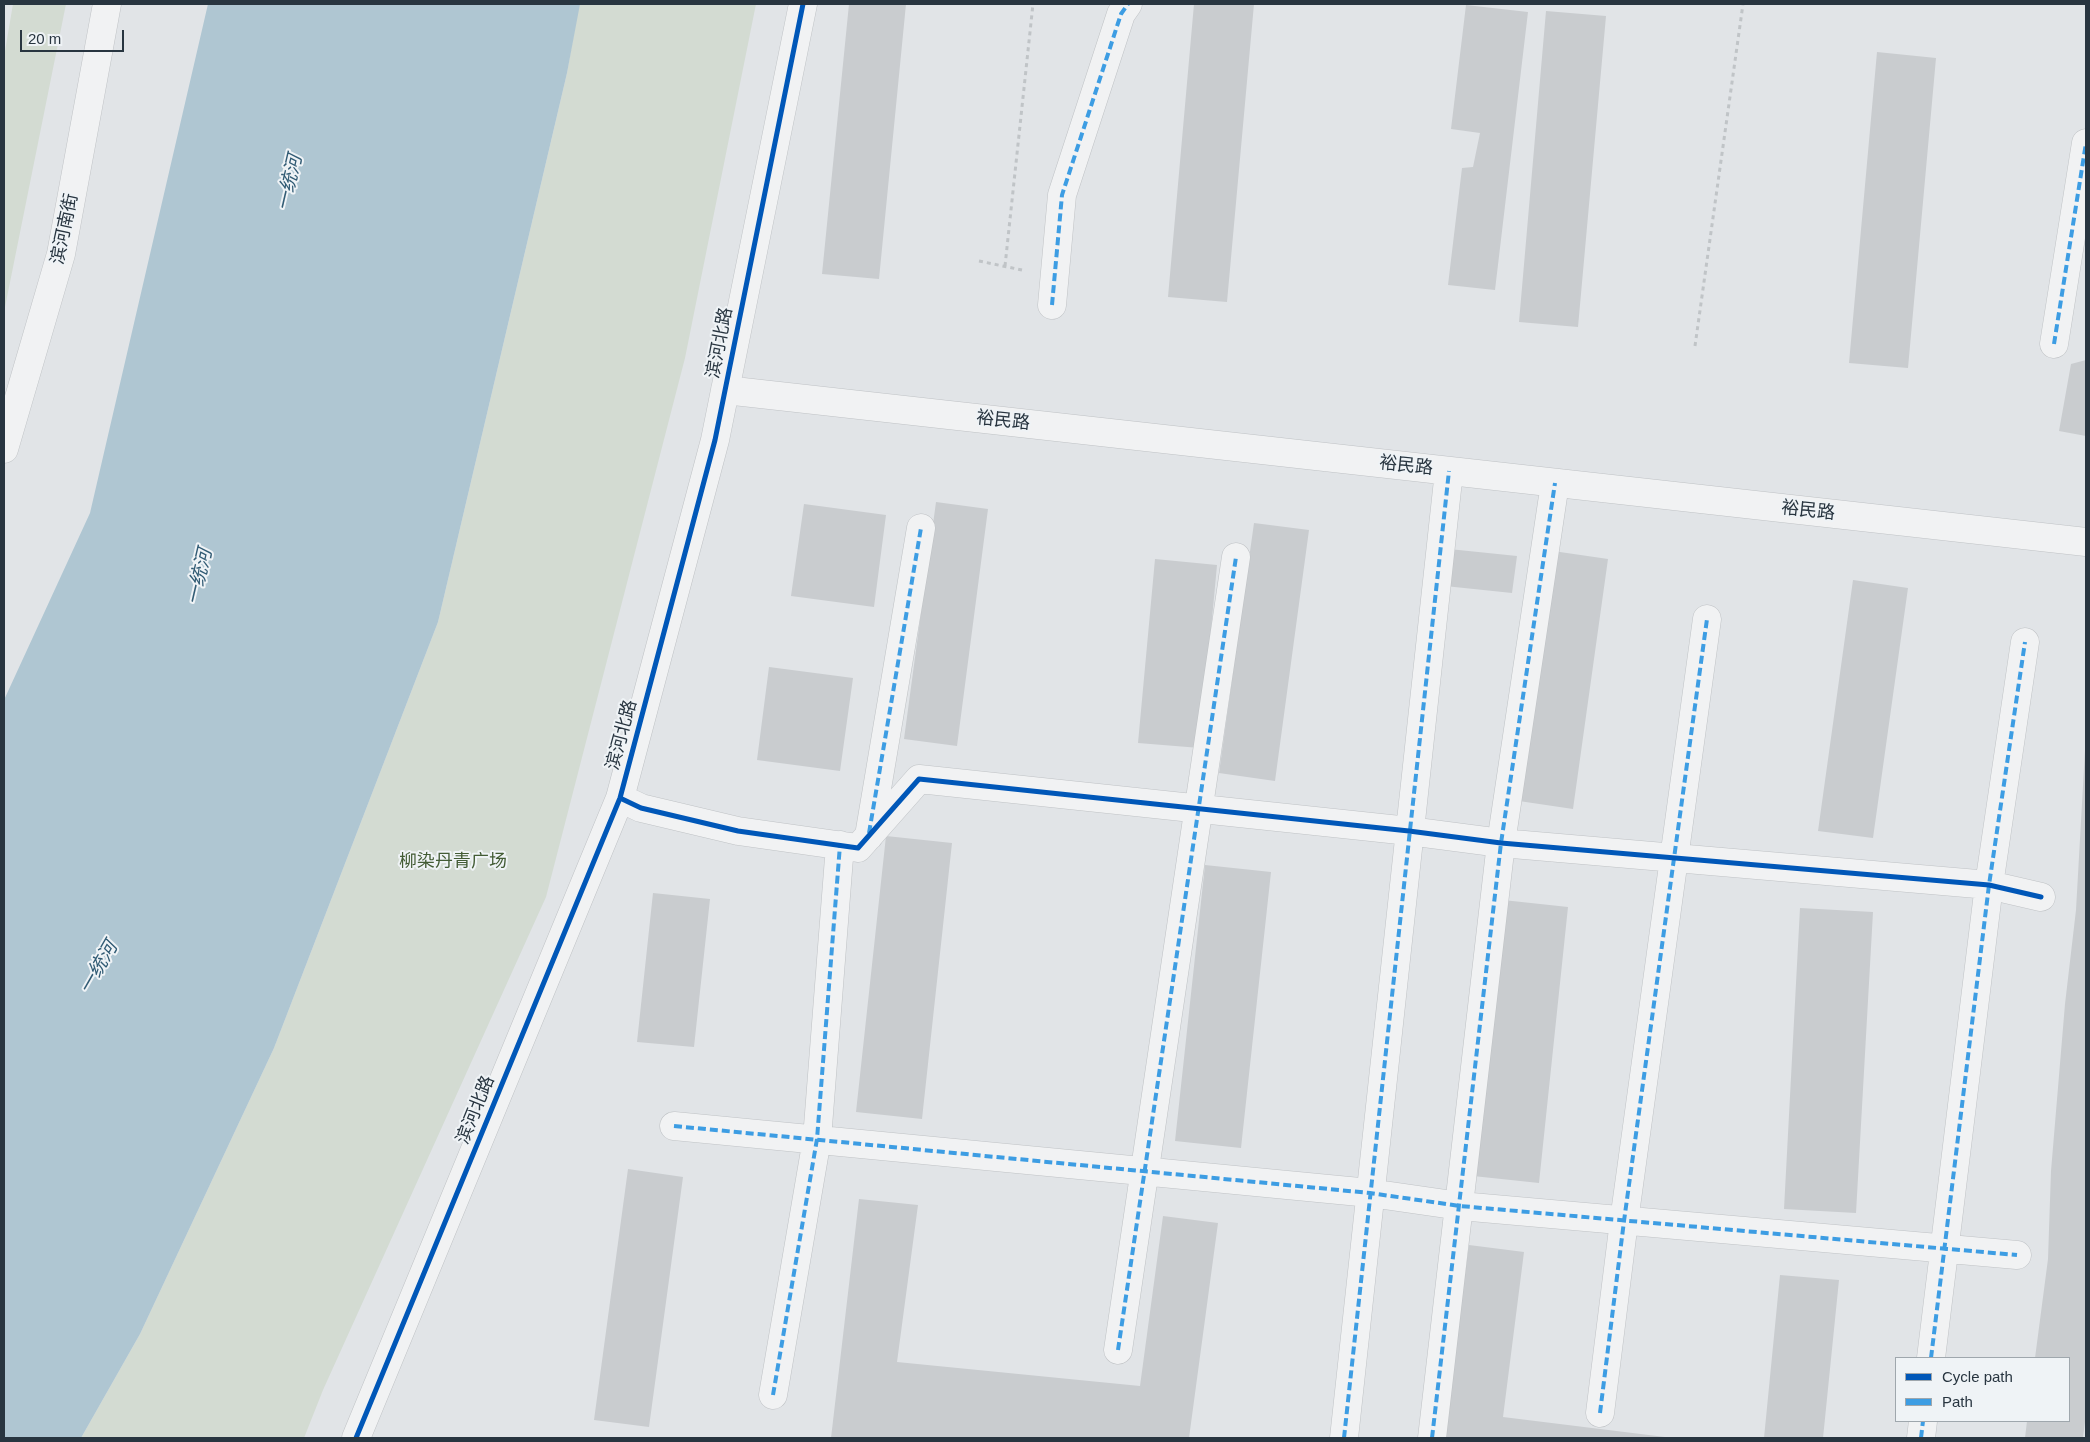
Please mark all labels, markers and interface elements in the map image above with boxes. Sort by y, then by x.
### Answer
scale bar [22,20,126,52]
text: 20 m [28,30,61,47]
water label: 一统河 [272,153,308,213]
street label: 滨河南街 [47,192,83,266]
street label: 滨河北路 [703,306,737,380]
street label: 裕民路 [975,407,1031,435]
street label: 裕民路 [1378,452,1434,480]
street label: 裕民路 [1780,497,1836,525]
water label: 一统河 [182,547,218,607]
street label: 滨河北路 [602,697,642,773]
park label: 柳染丹青广场 [399,851,507,873]
water label: 一统河 [75,938,123,998]
street label: 滨河北路 [453,1073,499,1147]
legend [1895,1357,2070,1422]
text: Cycle path [1942,1368,2013,1385]
text: Path [1942,1393,1973,1410]

